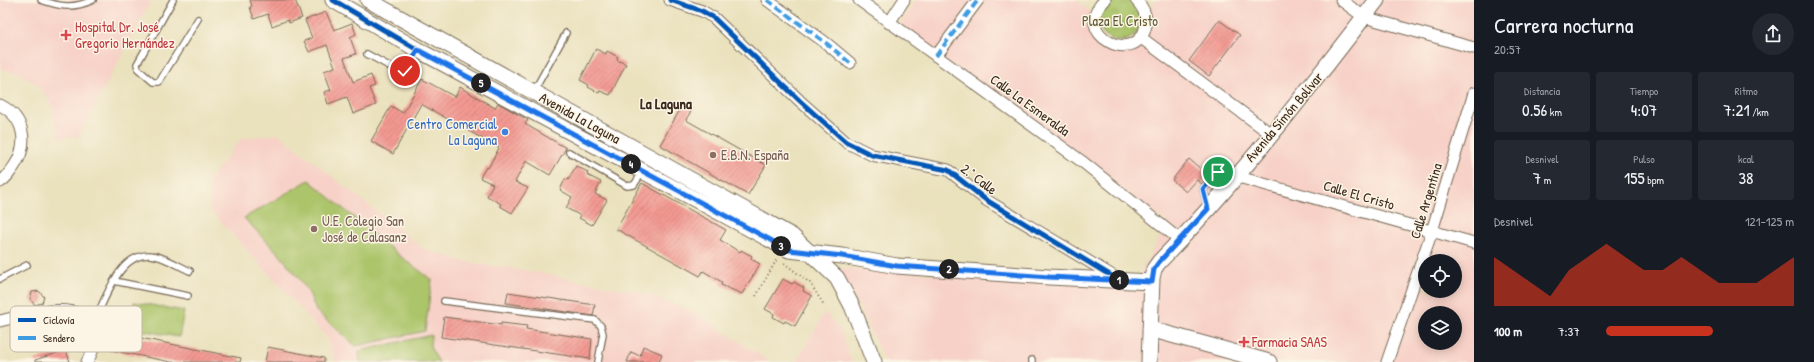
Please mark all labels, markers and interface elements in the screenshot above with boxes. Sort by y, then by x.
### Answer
text: Carrera nocturna [1494,10,1633,40]
park label: Plaza El Cristo [1082,11,1158,30]
button: share [1752,13,1794,55]
place label: Hospital Dr. José Gregorio Hernández [75,17,175,53]
marker: Hospital Dr. José Gregorio Hernández [60,29,72,41]
text: 20:57 [1494,40,1521,58]
pin [388,54,422,88]
icon: check [394,60,416,82]
street label: Avenida Simón Bolívar [1240,67,1327,166]
street label: Calle La Esmeralda [987,69,1074,140]
pin: 5 [471,73,491,93]
text: 5 [479,76,483,90]
text: Distancia [1524,84,1560,98]
text: Tiempo [1630,84,1658,98]
text: Ritmo [1734,84,1758,98]
street label: Avenida La Laguna [536,87,625,149]
district label: La Laguna [640,93,692,115]
text: 0.56 [1522,98,1547,121]
text: 4:07 [1631,98,1657,121]
text: 7:21 [1723,98,1750,121]
text: km [1547,105,1562,119]
text: /km [1750,105,1769,119]
place label: Centro Comercial La Laguna [407,114,498,150]
marker: Centro Comercial La Laguna [500,127,510,137]
place label: E.B.N. España [721,145,789,165]
marker: E.B.N. España [708,150,718,160]
text: Desnivel [1526,152,1558,166]
text: Pulso [1633,152,1655,166]
text: kcal [1738,152,1754,166]
pin: 4 [621,154,641,174]
pin [1201,155,1235,189]
text: 4 [629,157,633,171]
street label: 2.° Calle [957,159,1002,199]
street label: Calle Argentina [1405,160,1447,241]
icon: arrive [1207,161,1229,183]
text: 7 [1533,166,1541,189]
text: 155 [1624,166,1645,189]
text: 38 [1739,166,1753,189]
text: m [1541,173,1551,187]
text: bpm [1645,173,1664,187]
street label: Calle El Cristo [1321,175,1397,214]
place label: U.E. Colegio San José de Calasanz [322,211,407,246]
text: Desnivel [1494,212,1533,230]
text: 121–125 m [1745,212,1794,230]
marker: U.E. Colegio San José de Calasanz [309,224,319,234]
pin: 3 [771,236,791,256]
text: 3 [779,239,783,253]
map controls [1418,254,1462,350]
button: locate [1418,254,1462,298]
pin: 2 [939,259,959,279]
text: 2 [946,262,952,276]
pin: 1 [1109,270,1129,290]
text: 1 [1117,273,1121,287]
legend [10,306,142,352]
button: layers [1418,306,1462,350]
text: Ciclovía [43,313,75,327]
text: 100 m [1494,322,1522,340]
text: 7:37 [1558,322,1580,340]
text: Sendero [43,331,75,345]
place label: Farmacia SAAS [1251,332,1328,351]
marker: Farmacia SAAS [1239,337,1249,347]

